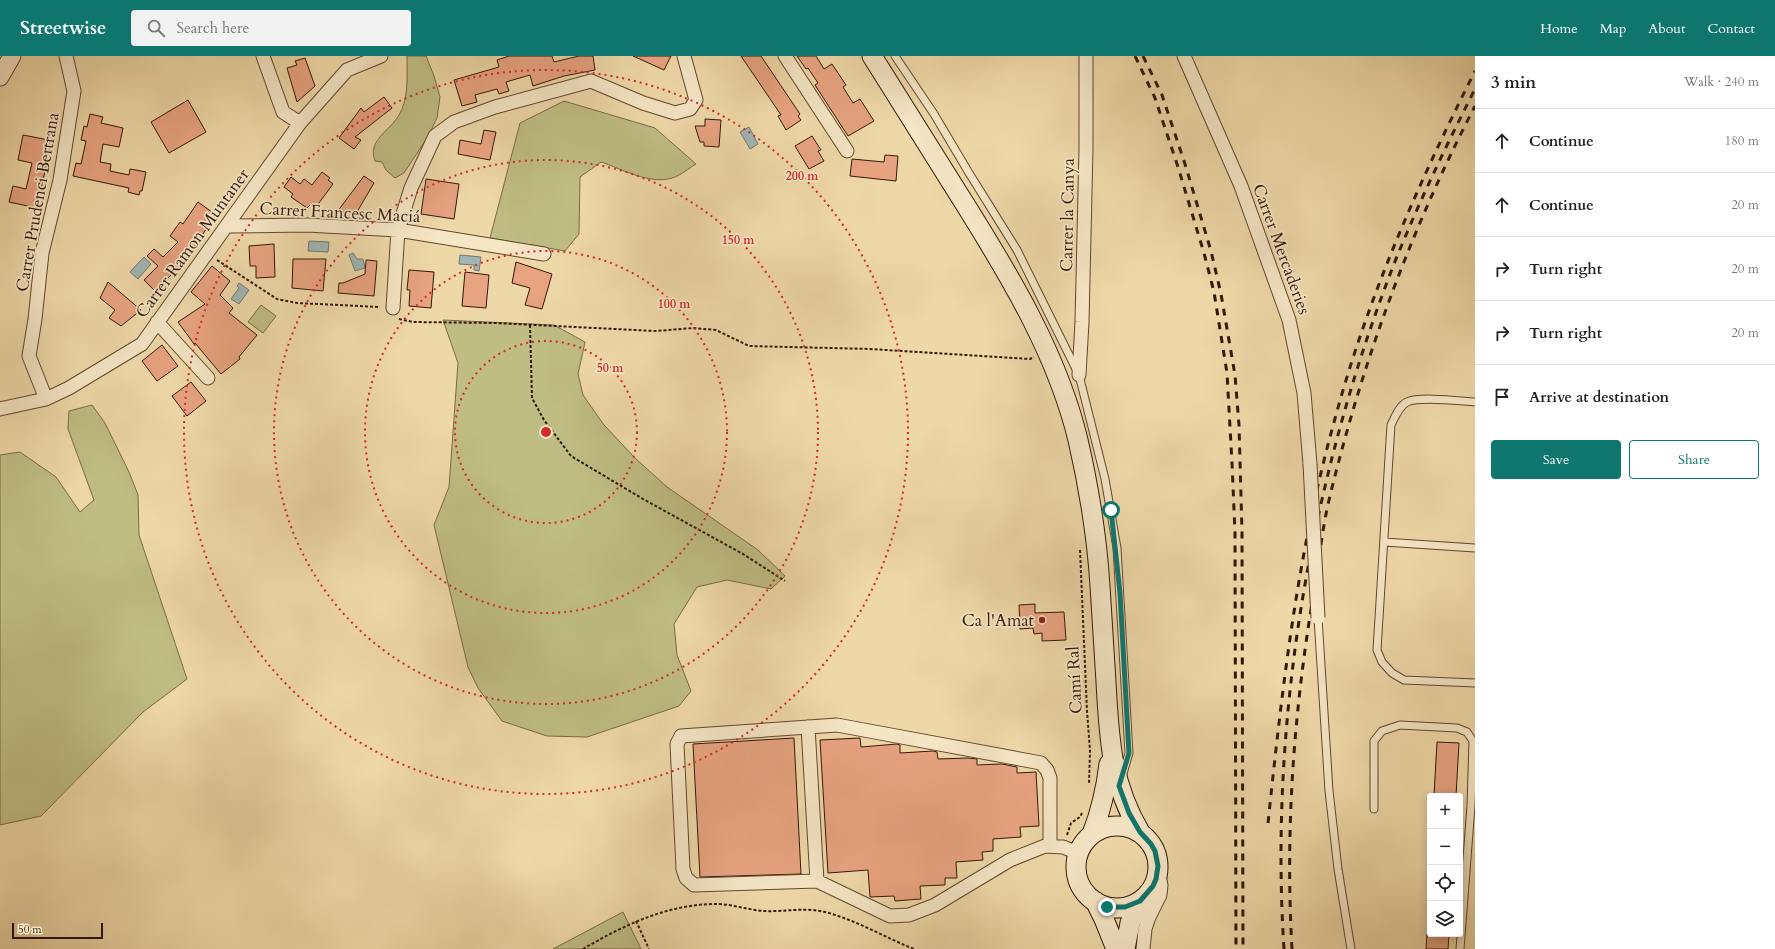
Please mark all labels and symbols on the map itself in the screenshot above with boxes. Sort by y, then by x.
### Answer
street label: Carrer Prudenci Bertrana [10,110,65,294]
street label: Carrer la Canya [1055,157,1080,272]
street label: Carrer Ramon Muntaner [130,163,255,323]
text: 200 m [786,168,819,184]
street label: Carrer Mercaderies [1247,181,1316,318]
street label: Carrer Francesc Maciá [259,197,422,228]
text: 150 m [722,232,755,248]
text: 100 m [658,296,691,312]
text: 50 m [597,360,624,376]
centre of rings [539,425,553,439]
route start [1102,501,1120,519]
place label: Ca l'Amat [962,609,1035,632]
marker: Ca l'Amat [1037,615,1047,625]
street label: Camí Ral [1061,645,1088,714]
route end [1098,898,1116,916]
scale bar [12,921,103,940]

